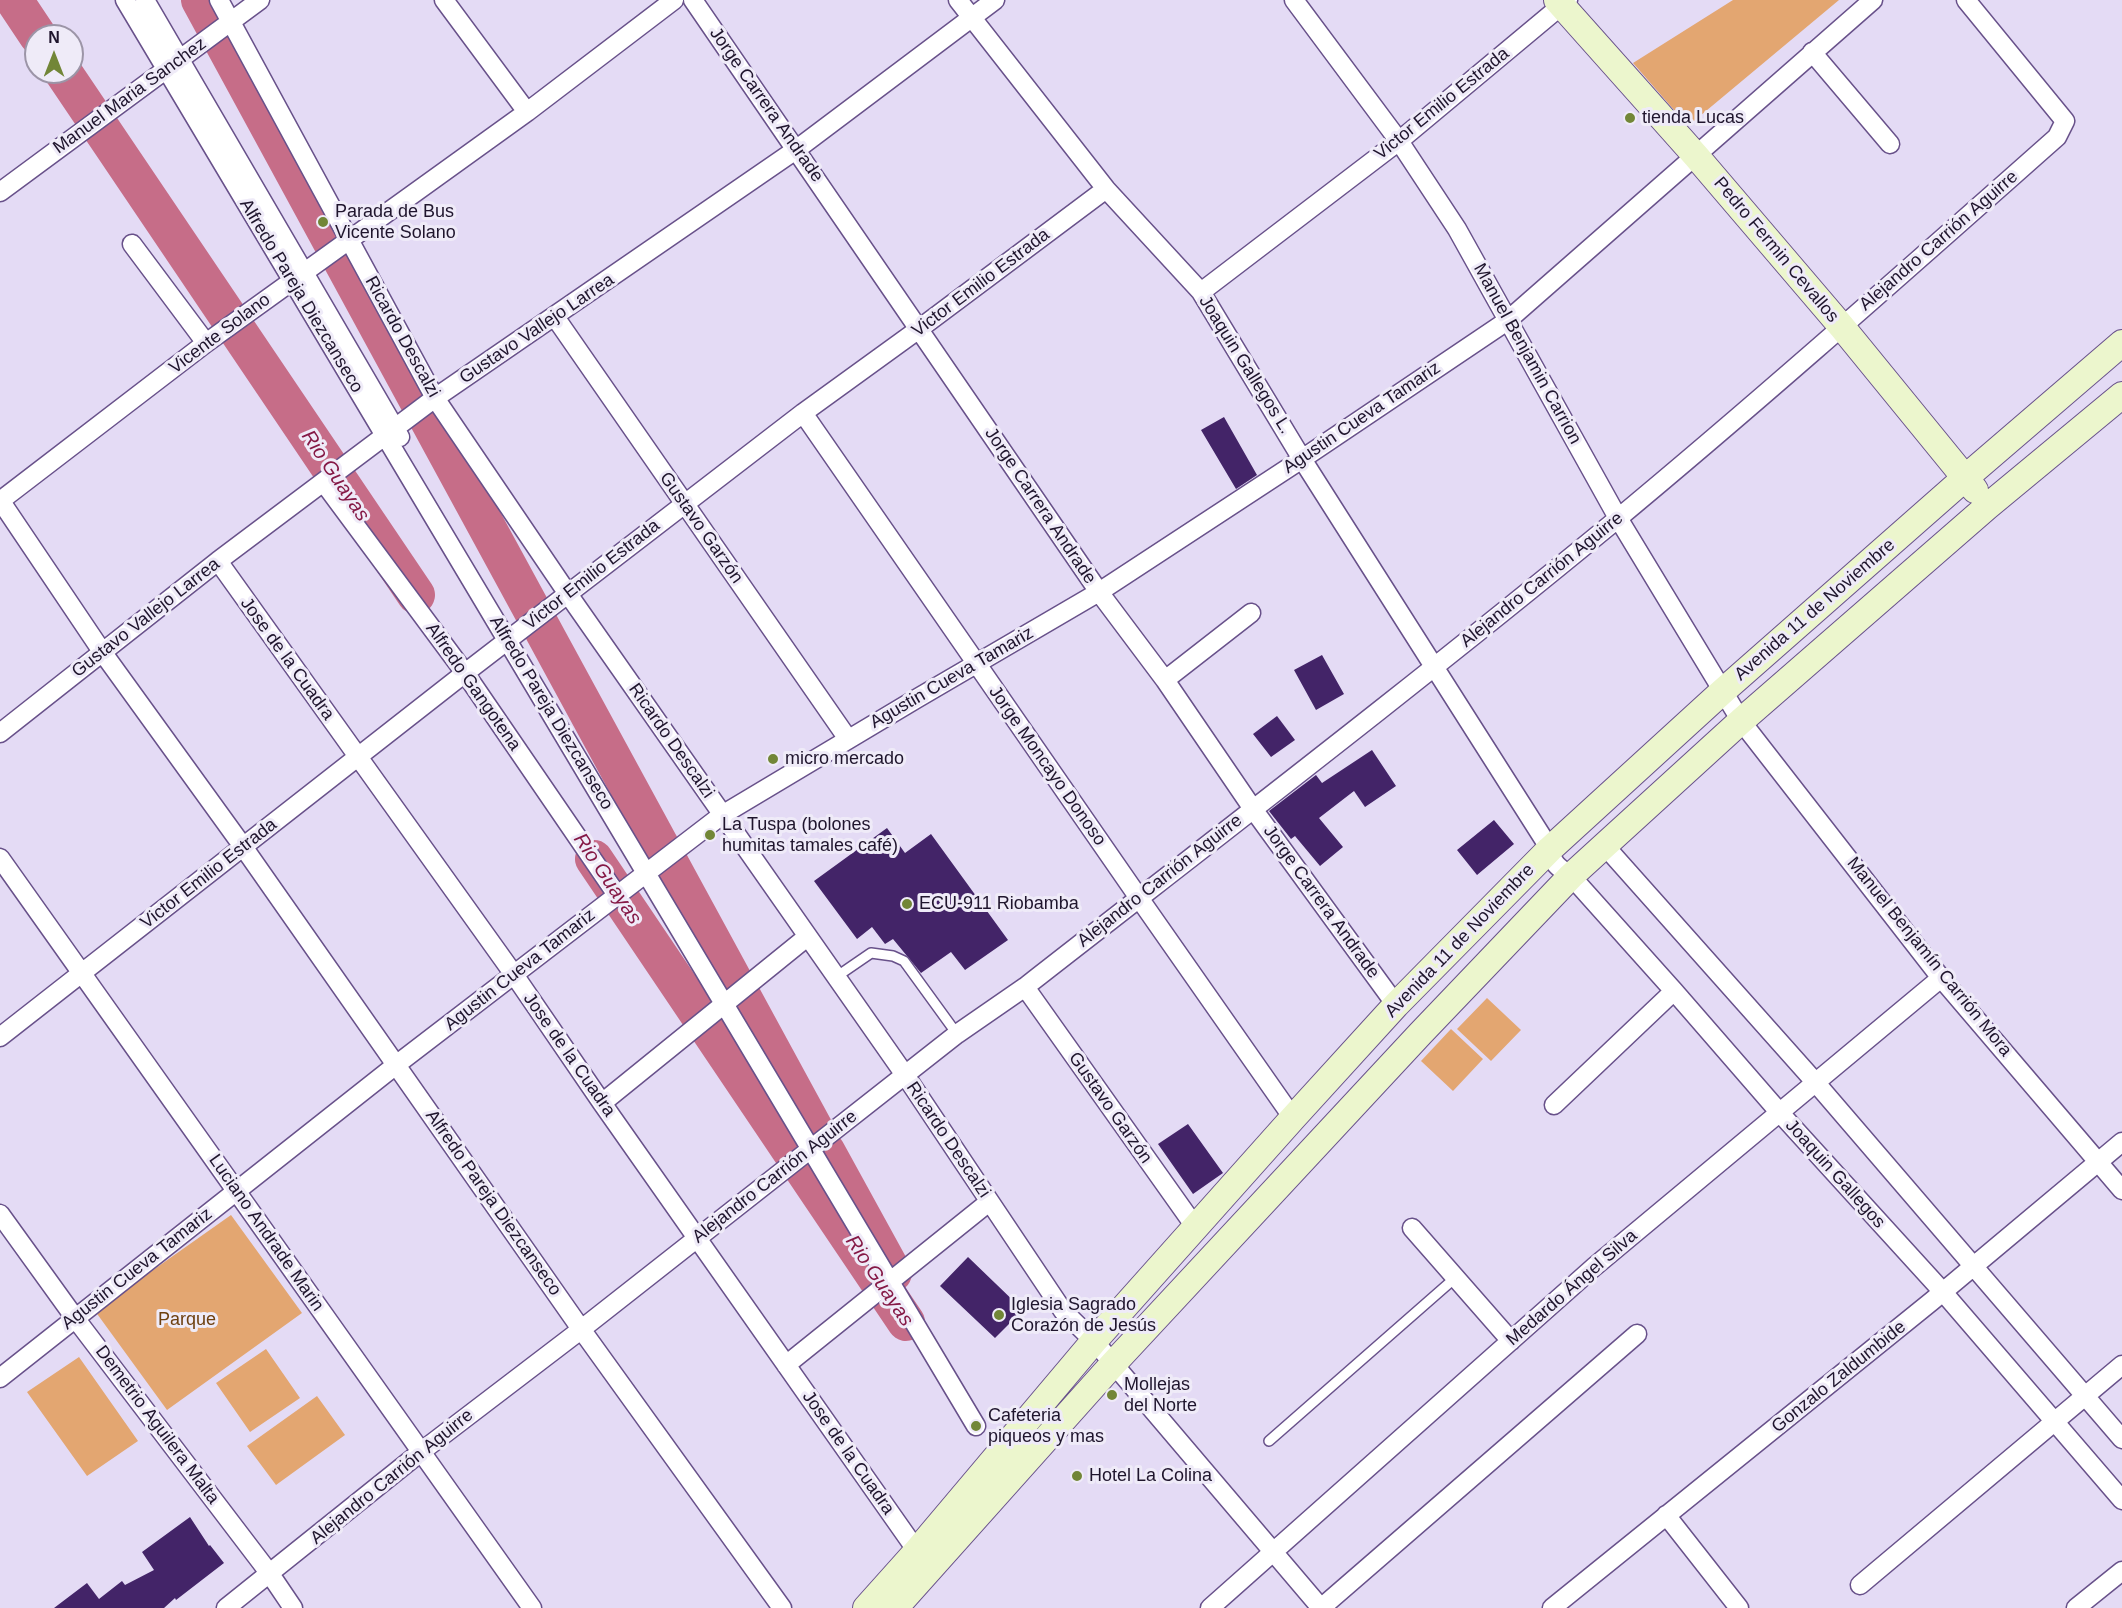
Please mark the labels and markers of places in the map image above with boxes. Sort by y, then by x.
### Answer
place label: tienda Lucas [1642,107,1744,129]
marker: tienda Lucas [1623,111,1637,125]
place label: Parada de Bus Vicente Solano [335,201,456,244]
marker: Parada de Bus Vicente Solano [316,215,330,229]
place label: micro mercado [785,748,904,770]
marker: micro mercado [766,752,780,766]
place label: La Tuspa (bolones humitas tamales café) [722,814,898,856]
marker: La Tuspa (bolones humitas tamales café) [703,828,717,842]
place label: ECU-911 Riobamba [919,893,1079,915]
marker: ECU-911 Riobamba [900,897,914,911]
place label: Iglesia Sagrado Corazón de Jesús [1011,1294,1156,1336]
marker: Iglesia Sagrado Corazón de Jesús [992,1308,1006,1322]
place label: Mollejas del Norte [1124,1374,1197,1416]
marker: Mollejas del Norte [1105,1388,1119,1402]
place label: Cafeteria piqueos y mas [988,1405,1104,1448]
marker: Cafeteria piqueos y mas [969,1419,983,1433]
place label: Hotel La Colina [1089,1465,1212,1487]
marker: Hotel La Colina [1070,1469,1084,1483]

